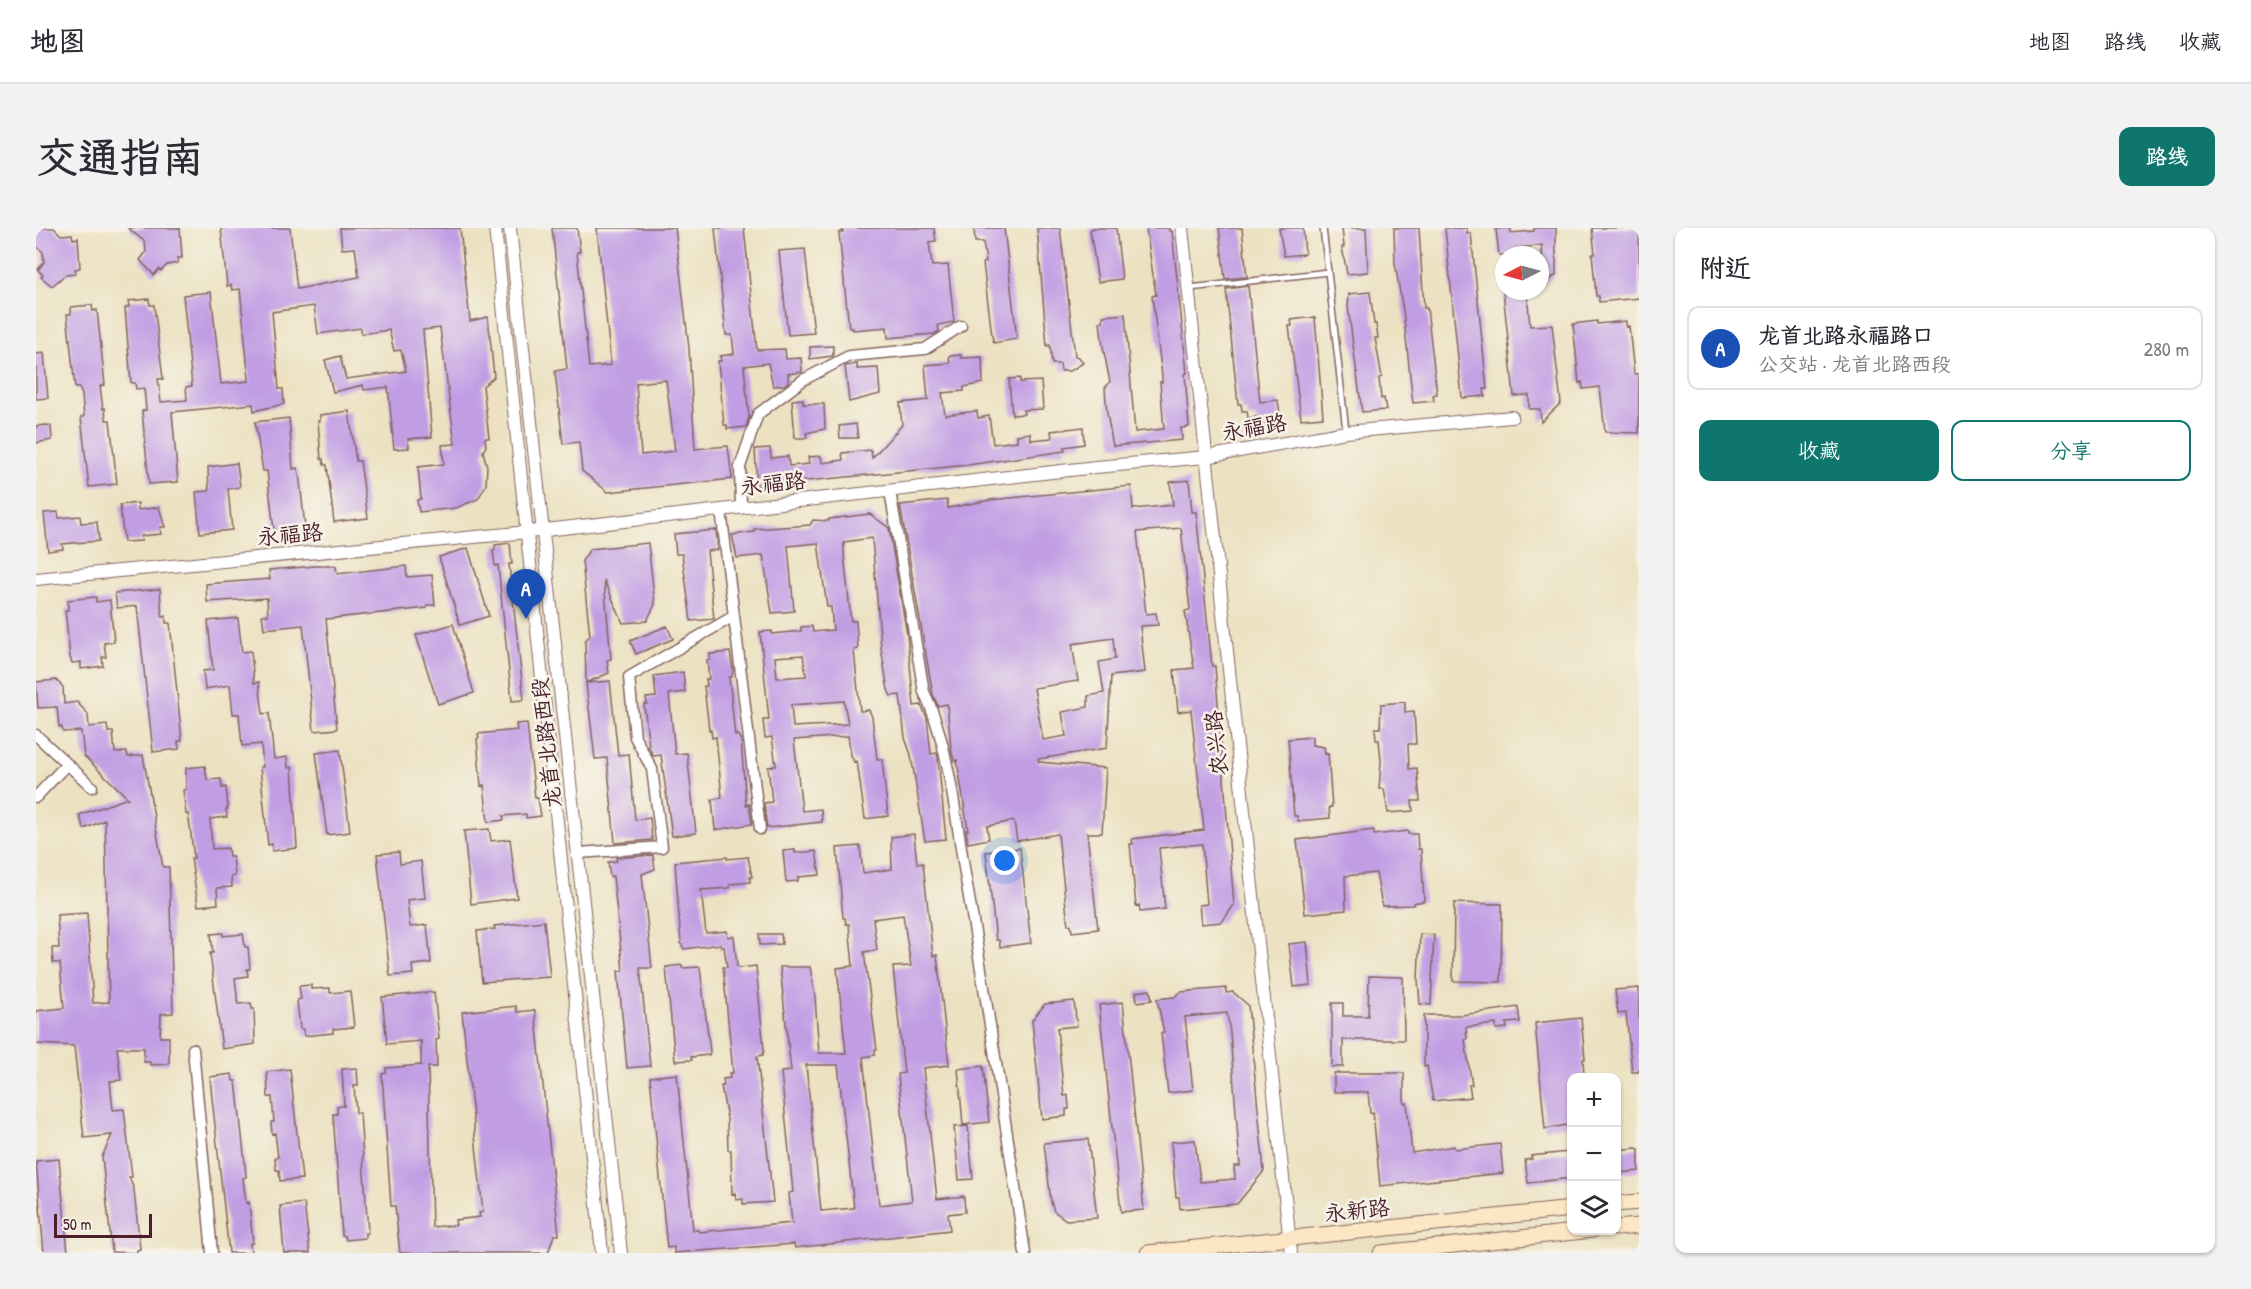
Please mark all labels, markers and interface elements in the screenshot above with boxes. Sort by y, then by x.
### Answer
text: 地图 [30,22,86,60]
text: 地图 [2029,27,2071,56]
text: 路线 [2104,27,2146,56]
text: 收藏 [2179,27,2221,56]
button: 路线 [2119,127,2215,186]
text: 交通指南 [36,128,204,185]
north arrow [1495,246,1549,300]
text: 附近 [1699,250,1751,285]
text: 龙首北路永福路口 [1758,320,1934,350]
text: A [1716,335,1725,362]
text: 280 m [2144,335,2189,362]
text: 公交站 · 龙首北路西段 [1758,350,1951,377]
street label: 永福路 [1219,406,1289,448]
button: 收藏 [1699,420,1939,481]
button: 分享 [1951,420,2191,481]
street label: 永福路 [739,465,807,501]
street label: 永福路 [256,516,324,552]
pin: A [506,570,546,619]
street label: 龙首北路西段 [524,676,568,810]
street label: 农兴路 [1198,709,1234,777]
your location [990,846,1019,875]
map controls [1567,1073,1621,1235]
button: + [1567,1073,1621,1127]
button: − [1567,1127,1621,1181]
button: layers [1567,1181,1621,1235]
street label: 永新路 [1323,1192,1391,1228]
scale bar [54,1211,152,1238]
text: 50 m [63,1213,92,1235]

